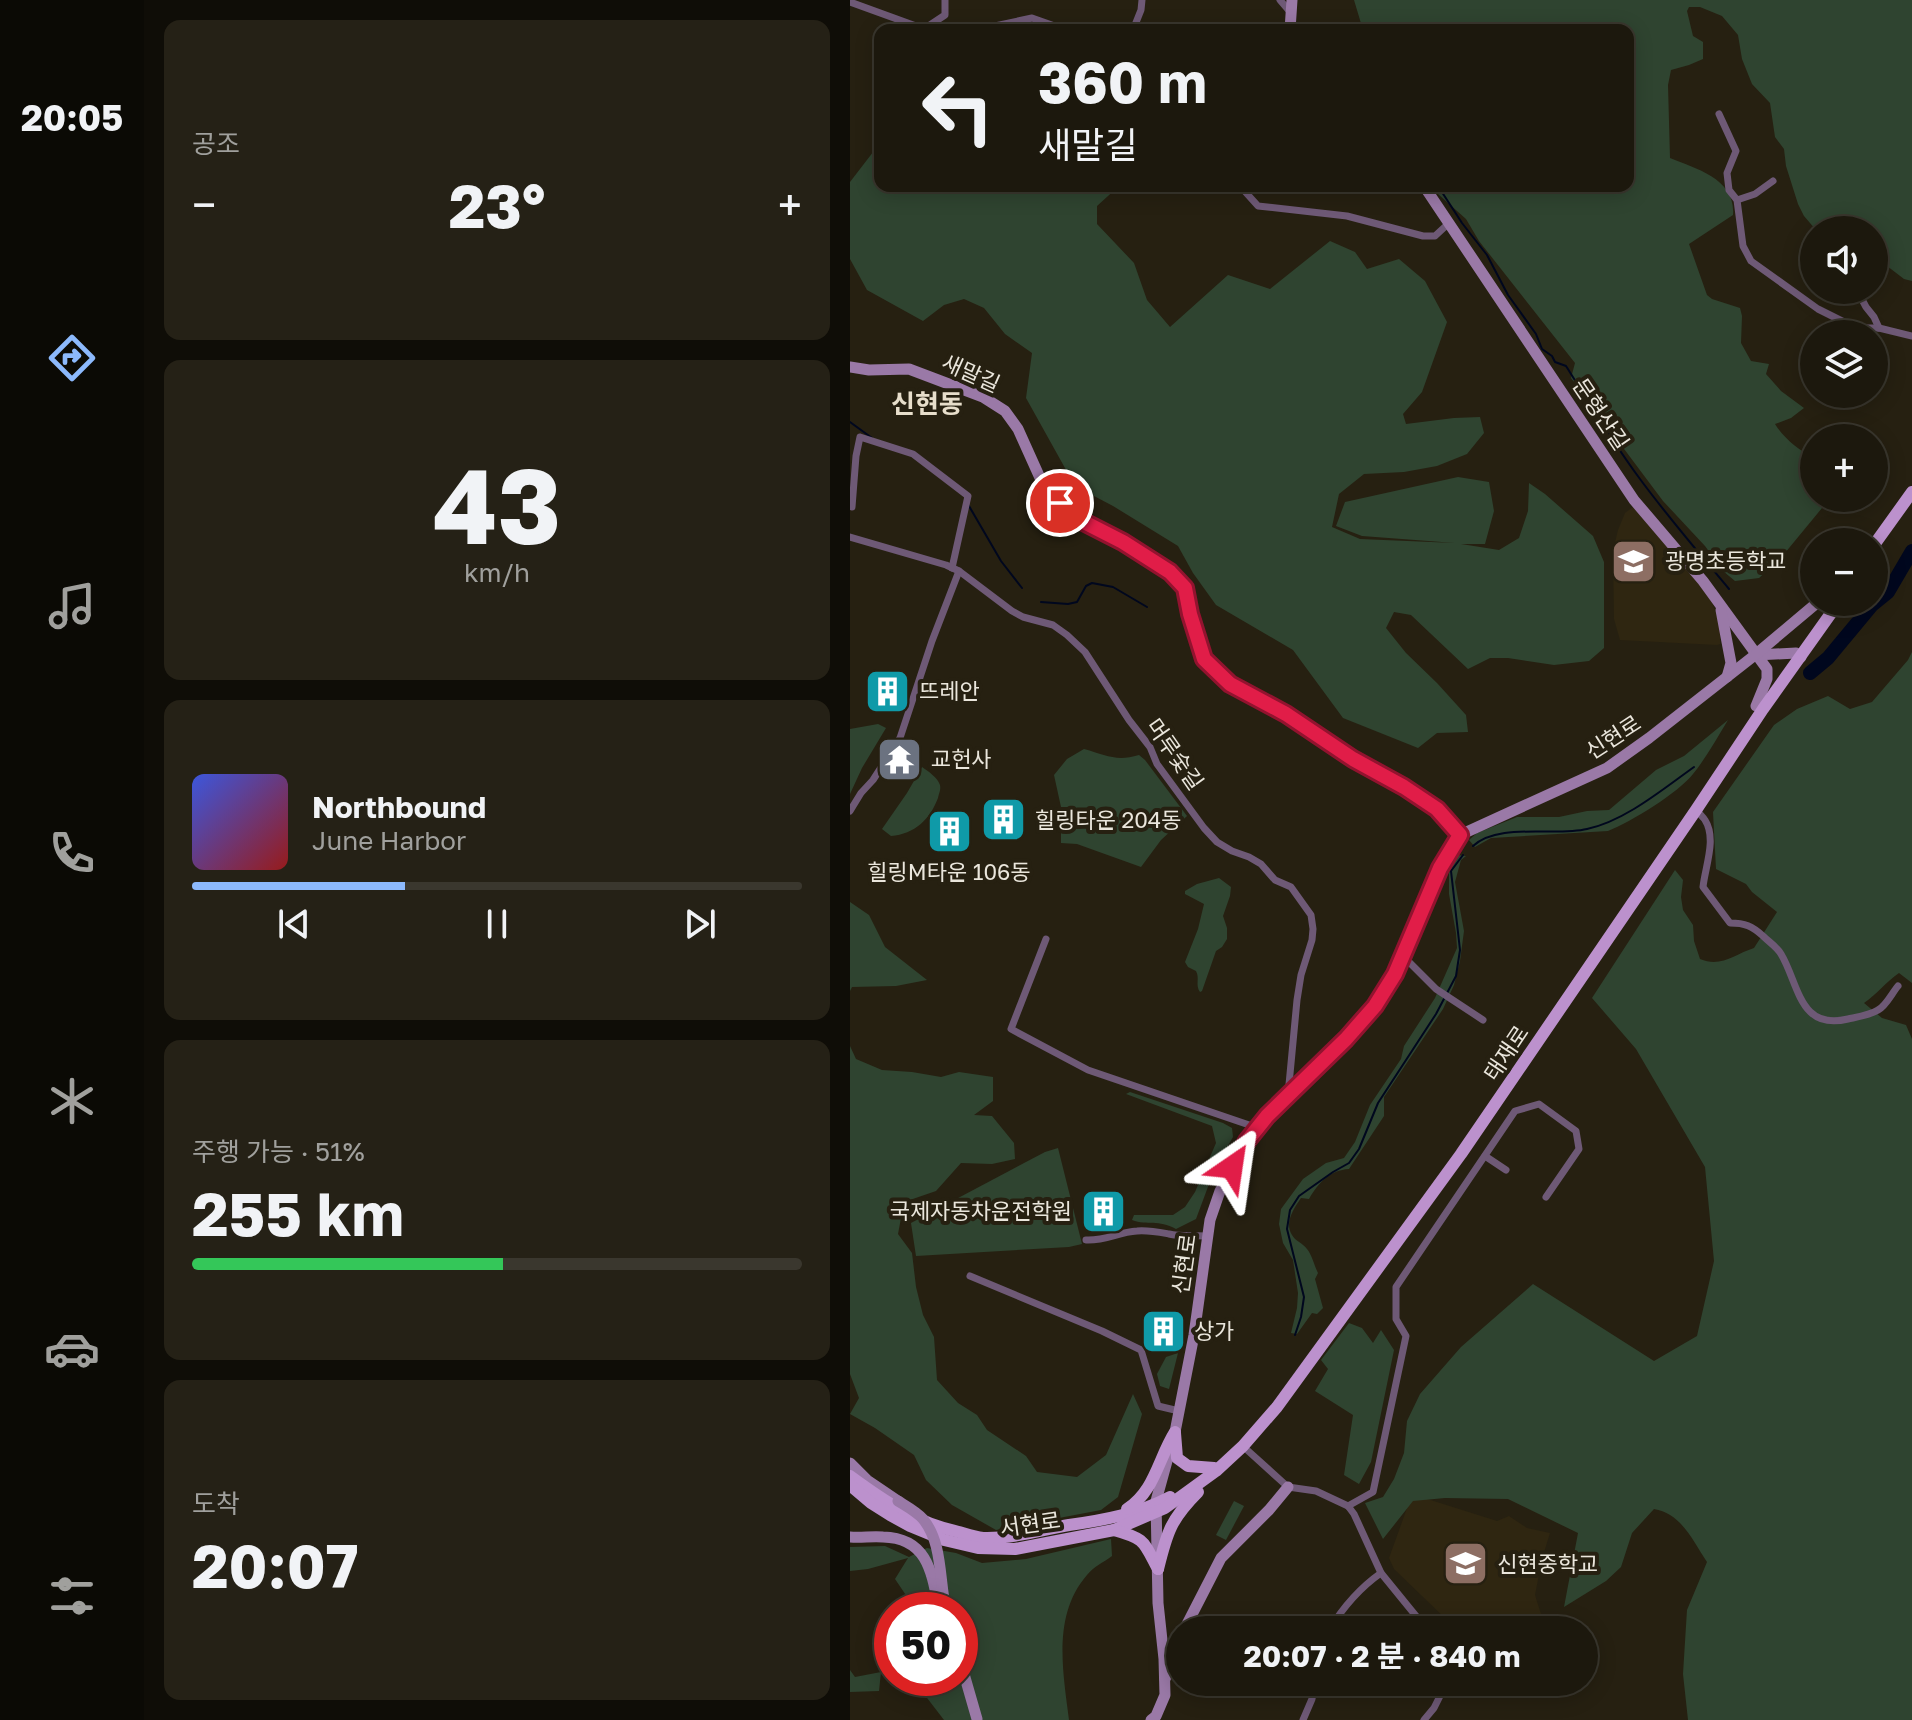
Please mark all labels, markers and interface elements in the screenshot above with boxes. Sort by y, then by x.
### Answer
text: 360 m [1038,48,1207,115]
icon: left [906,56,1010,160]
text: 20:05 [21,96,123,139]
text: 새말길 [1038,123,1137,166]
text: 공조 [192,128,240,159]
text: 23° [449,169,545,241]
text: − [192,178,216,231]
text: + [778,178,802,231]
map controls [1800,216,1888,616]
button: sound [1800,216,1888,304]
button: layers [1800,320,1888,408]
icon: directions [44,330,100,386]
street label: 새말길 [938,348,1004,397]
street label: 문형산길 [1568,373,1635,455]
district label: 신현동 [891,388,963,419]
button: + [1800,424,1888,512]
text: 43 [433,442,561,567]
pin [1026,469,1094,537]
icon: arrive [1038,481,1082,525]
button: − [1800,528,1888,616]
school or university icon: 광명초등학교 [1610,537,1658,585]
place label: 광명초등학교 [1665,547,1786,574]
text: km/h [464,557,530,588]
icon: music [44,578,100,634]
building icon: 뜨레안 [864,667,912,715]
place label: 뜨레안 [919,677,980,704]
street label: 신현로 [1580,709,1646,764]
street label: 머루숯길 [1141,713,1210,795]
temple icon: 교헌사 [876,735,924,783]
place label: 교헌사 [931,745,992,772]
text: Northbound [312,789,486,825]
building icon: 힐링타운 204동 [980,796,1028,844]
place label: 힐링타운 204동 [1035,806,1182,833]
building icon: 힐링M타운 106동 [925,807,973,855]
icon: phone [44,825,100,881]
text: June Harbor [312,825,466,856]
place label: 힐링M타운 106동 [867,858,1031,885]
icon: previous [272,902,316,946]
icon: pause [475,902,519,946]
icon: next [678,902,722,946]
street label: 태재로 [1477,1020,1534,1085]
icon: climate [44,1073,100,1129]
position arrow [1190,1125,1274,1209]
text: 주행 가능 · 51% [192,1136,365,1167]
text: 255 km [192,1177,404,1249]
building icon: 국제자동차운전학원 [1079,1187,1127,1235]
place label: 국제자동차운전학원 [890,1197,1072,1224]
street label: 신현로 [1166,1232,1201,1296]
building icon: 상가 [1139,1307,1187,1355]
place label: 상가 [1194,1317,1234,1344]
icon: car [44,1321,100,1377]
text: 도착 [192,1488,240,1519]
street label: 서현로 [998,1506,1062,1541]
text: 20:07 [192,1529,359,1601]
school or university icon: 신현중학교 [1442,1540,1490,1588]
place label: 신현중학교 [1497,1550,1598,1577]
icon: filters [44,1568,100,1624]
speed limit sign: 50 [874,1592,978,1696]
text: 20:07 · 2 분 · 840 m [1243,1638,1521,1674]

